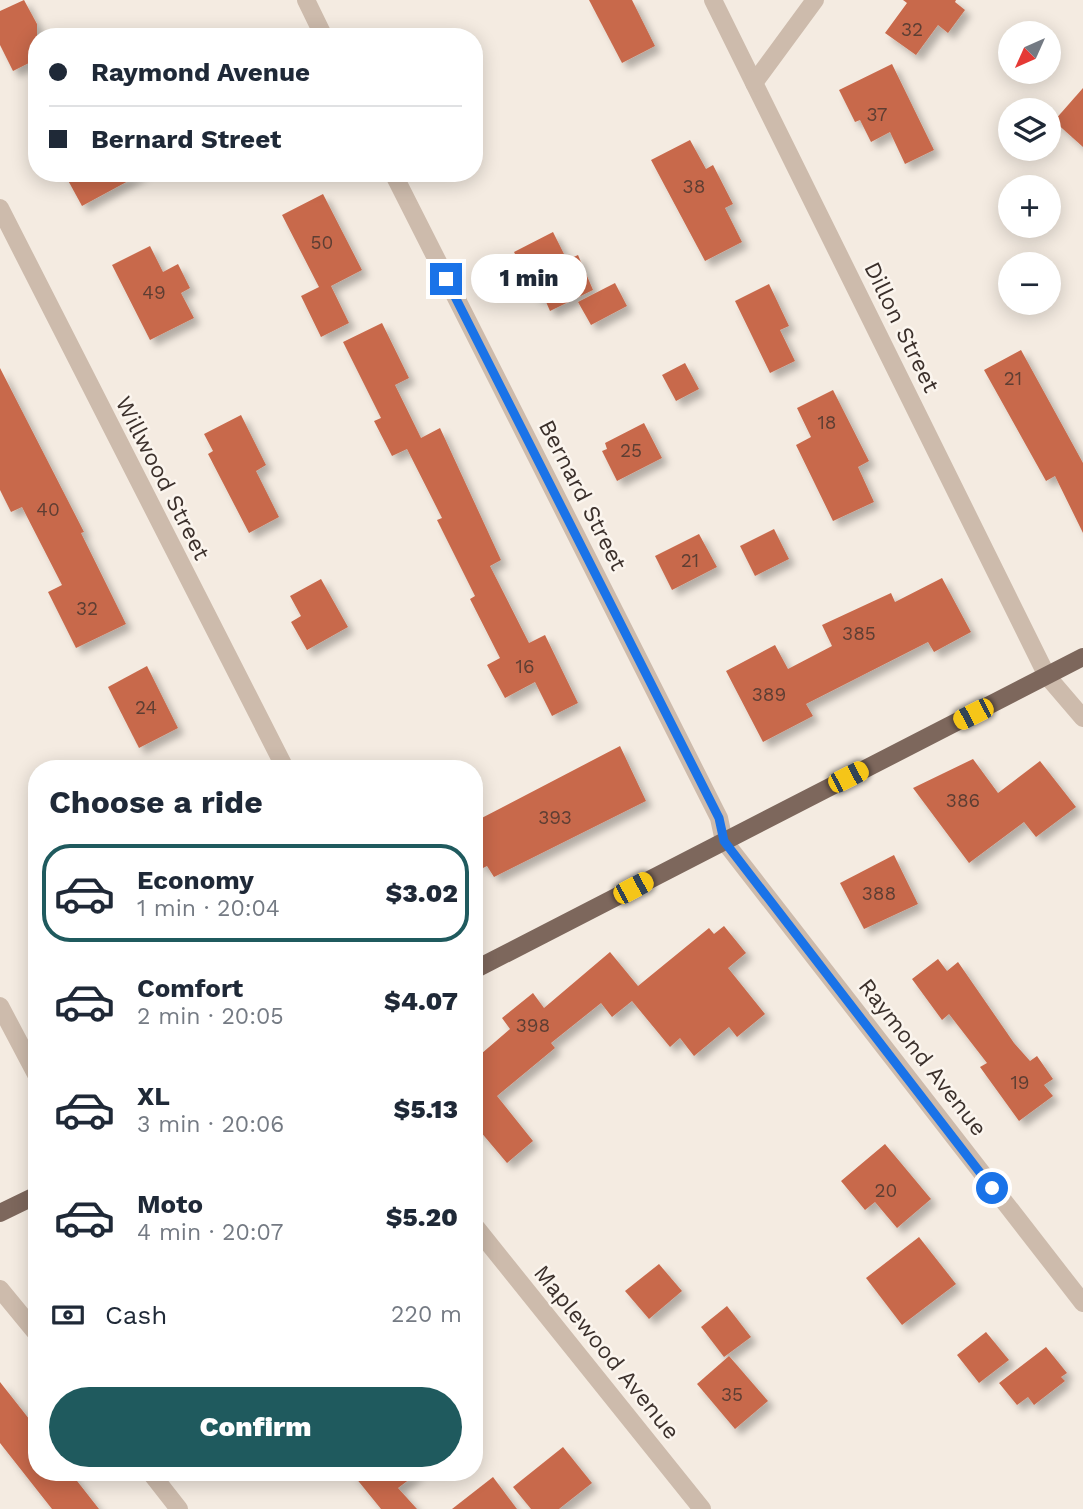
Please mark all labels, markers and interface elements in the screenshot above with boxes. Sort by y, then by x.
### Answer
house number: 32 [901,18,923,41]
north arrow [998,21,1060,84]
map controls [998,21,1061,315]
text: Raymond Avenue [91,57,310,87]
button: layers [998,98,1061,161]
house number: 37 [867,103,887,126]
text: Bernard Street [91,124,281,154]
house number: 38 [683,175,705,198]
button: + [998,175,1061,238]
house number: 50 [311,231,333,254]
button: − [998,252,1061,315]
callout: 1 min [471,254,586,304]
street label: Dillon Street [858,258,945,397]
route end [430,263,462,295]
text: 1 min [499,265,559,292]
house number: 49 [142,281,166,304]
house number: 21 [1004,367,1022,390]
street label: Willwood Street [110,392,216,565]
house number: 18 [817,411,837,434]
street label: Bernard Street [533,415,632,575]
house number: 25 [620,439,642,462]
house number: 40 [36,498,60,521]
house number: 21 [681,549,699,572]
house number: 32 [76,597,98,620]
house number: 385 [842,622,876,645]
house number: 16 [516,655,534,678]
house number: 389 [752,683,786,706]
car [950,695,997,733]
house number: 24 [135,696,157,719]
car [825,758,872,796]
text: Choose a ride [49,783,263,821]
house number: 386 [946,789,980,812]
house number: 393 [538,806,572,829]
icon: car [53,862,116,925]
text: Economy [137,865,254,895]
car [610,869,657,907]
text: $3.02 [385,878,458,908]
house number: 388 [862,882,896,905]
text: 1 min · 20:04 [137,895,280,922]
icon: car [53,970,116,1033]
text: Comfort [137,973,243,1003]
street label: Raymond Avenue [853,973,992,1141]
text: $4.07 [384,986,458,1016]
text: 2 min · 20:05 [137,1003,284,1030]
house number: 398 [516,1014,550,1037]
house number: 19 [1010,1071,1030,1094]
icon: car [53,1078,116,1141]
text: XL [137,1081,170,1111]
text: $5.13 [394,1094,458,1124]
text: 3 min · 20:06 [137,1111,284,1138]
route start [976,1172,1008,1204]
house number: 20 [875,1179,897,1202]
icon: car [53,1186,116,1249]
text: Moto [137,1189,203,1219]
text: $5.20 [386,1202,458,1232]
text: 4 min · 20:07 [137,1219,283,1246]
street label: Maplewood Avenue [528,1260,685,1445]
icon: cash [49,1296,87,1334]
text: Cash [105,1300,167,1330]
text: 220 m [391,1301,462,1328]
house number: 35 [721,1383,743,1406]
button: Confirm [49,1387,462,1467]

